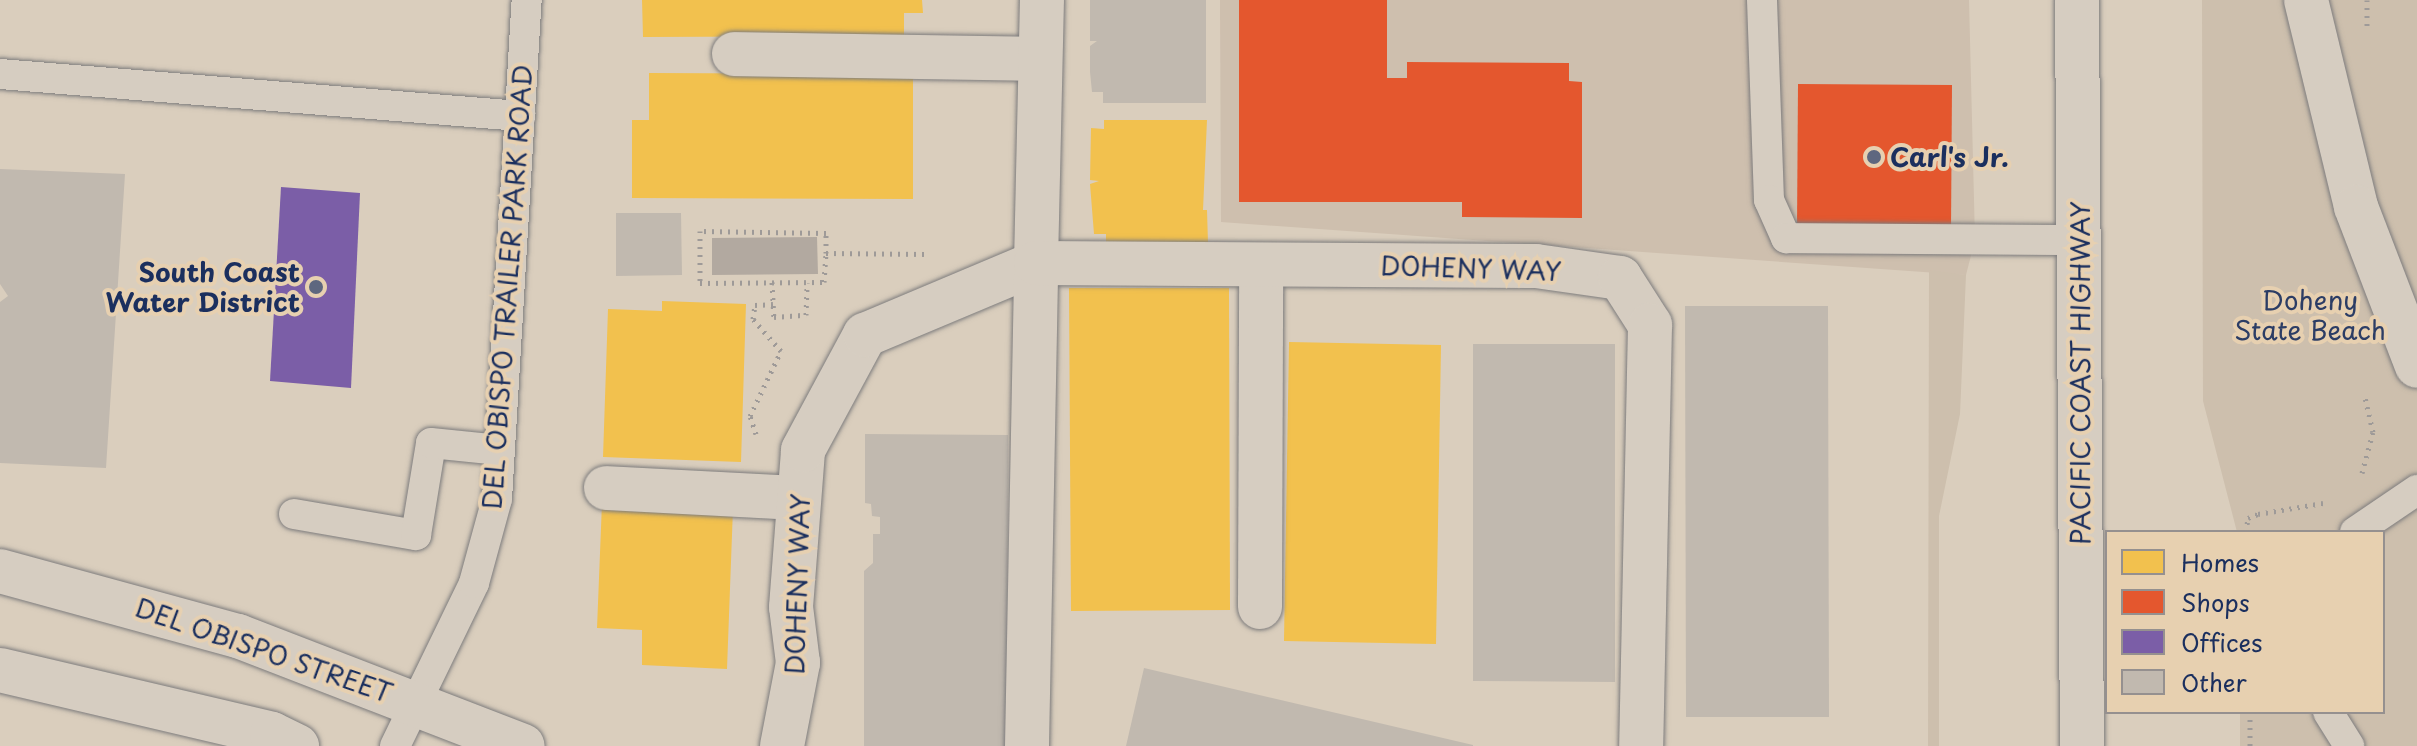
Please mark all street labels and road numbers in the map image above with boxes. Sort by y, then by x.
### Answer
street label: DEL OBISPO TRAILER PARK ROAD [476,61,538,513]
street label: PACIFIC COAST HIGHWAY [2064,200,2096,546]
street label: DOHENY WAY [1379,249,1563,287]
street label: DOHENY WAY [778,492,816,676]
street label: DEL OBISPO STREET [130,591,398,709]

